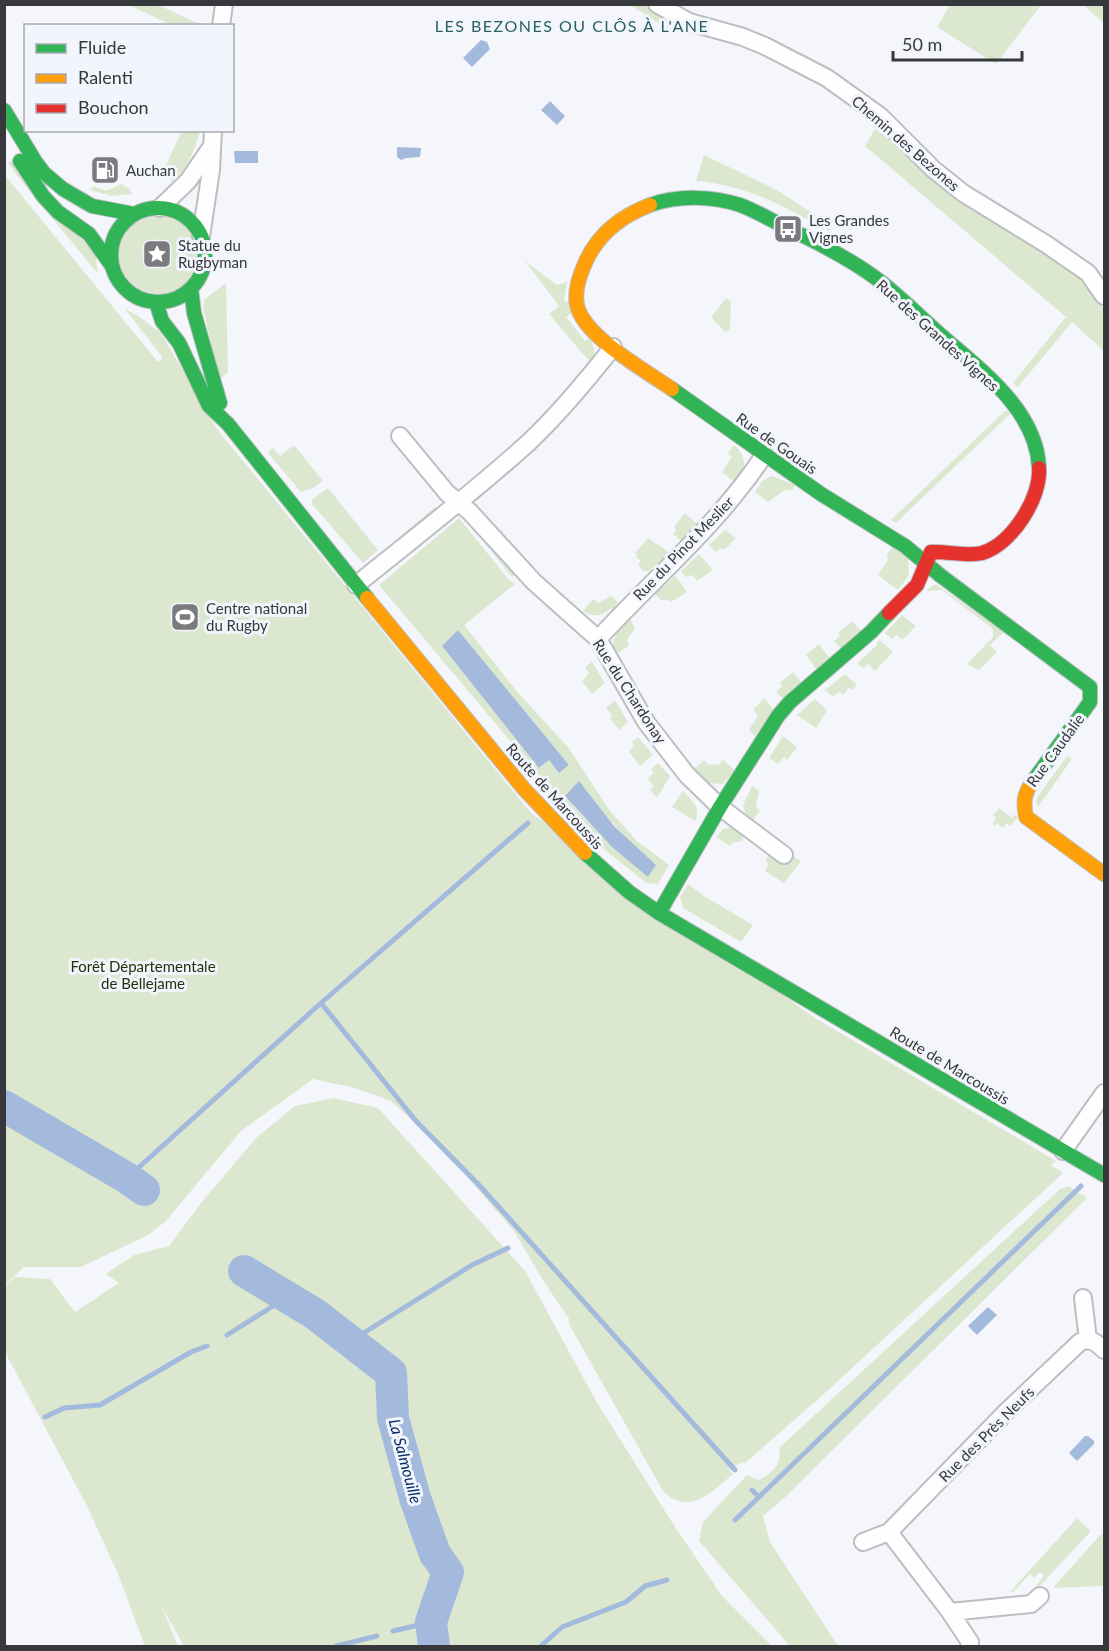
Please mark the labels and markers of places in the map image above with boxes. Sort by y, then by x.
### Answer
fuel station icon: Auchan [89,154,121,186]
place label: Auchan [126,161,176,179]
place label: Les Grandes Vignes [809,211,889,246]
bus stop icon: Les Grandes Vignes [772,213,804,245]
place label: Statue du Rugbyman [178,236,247,271]
place icon: Statue du Rugbyman [141,238,173,270]
place label: Centre national du Rugby [206,599,307,634]
sports icon: Centre national du Rugby [169,601,201,633]

